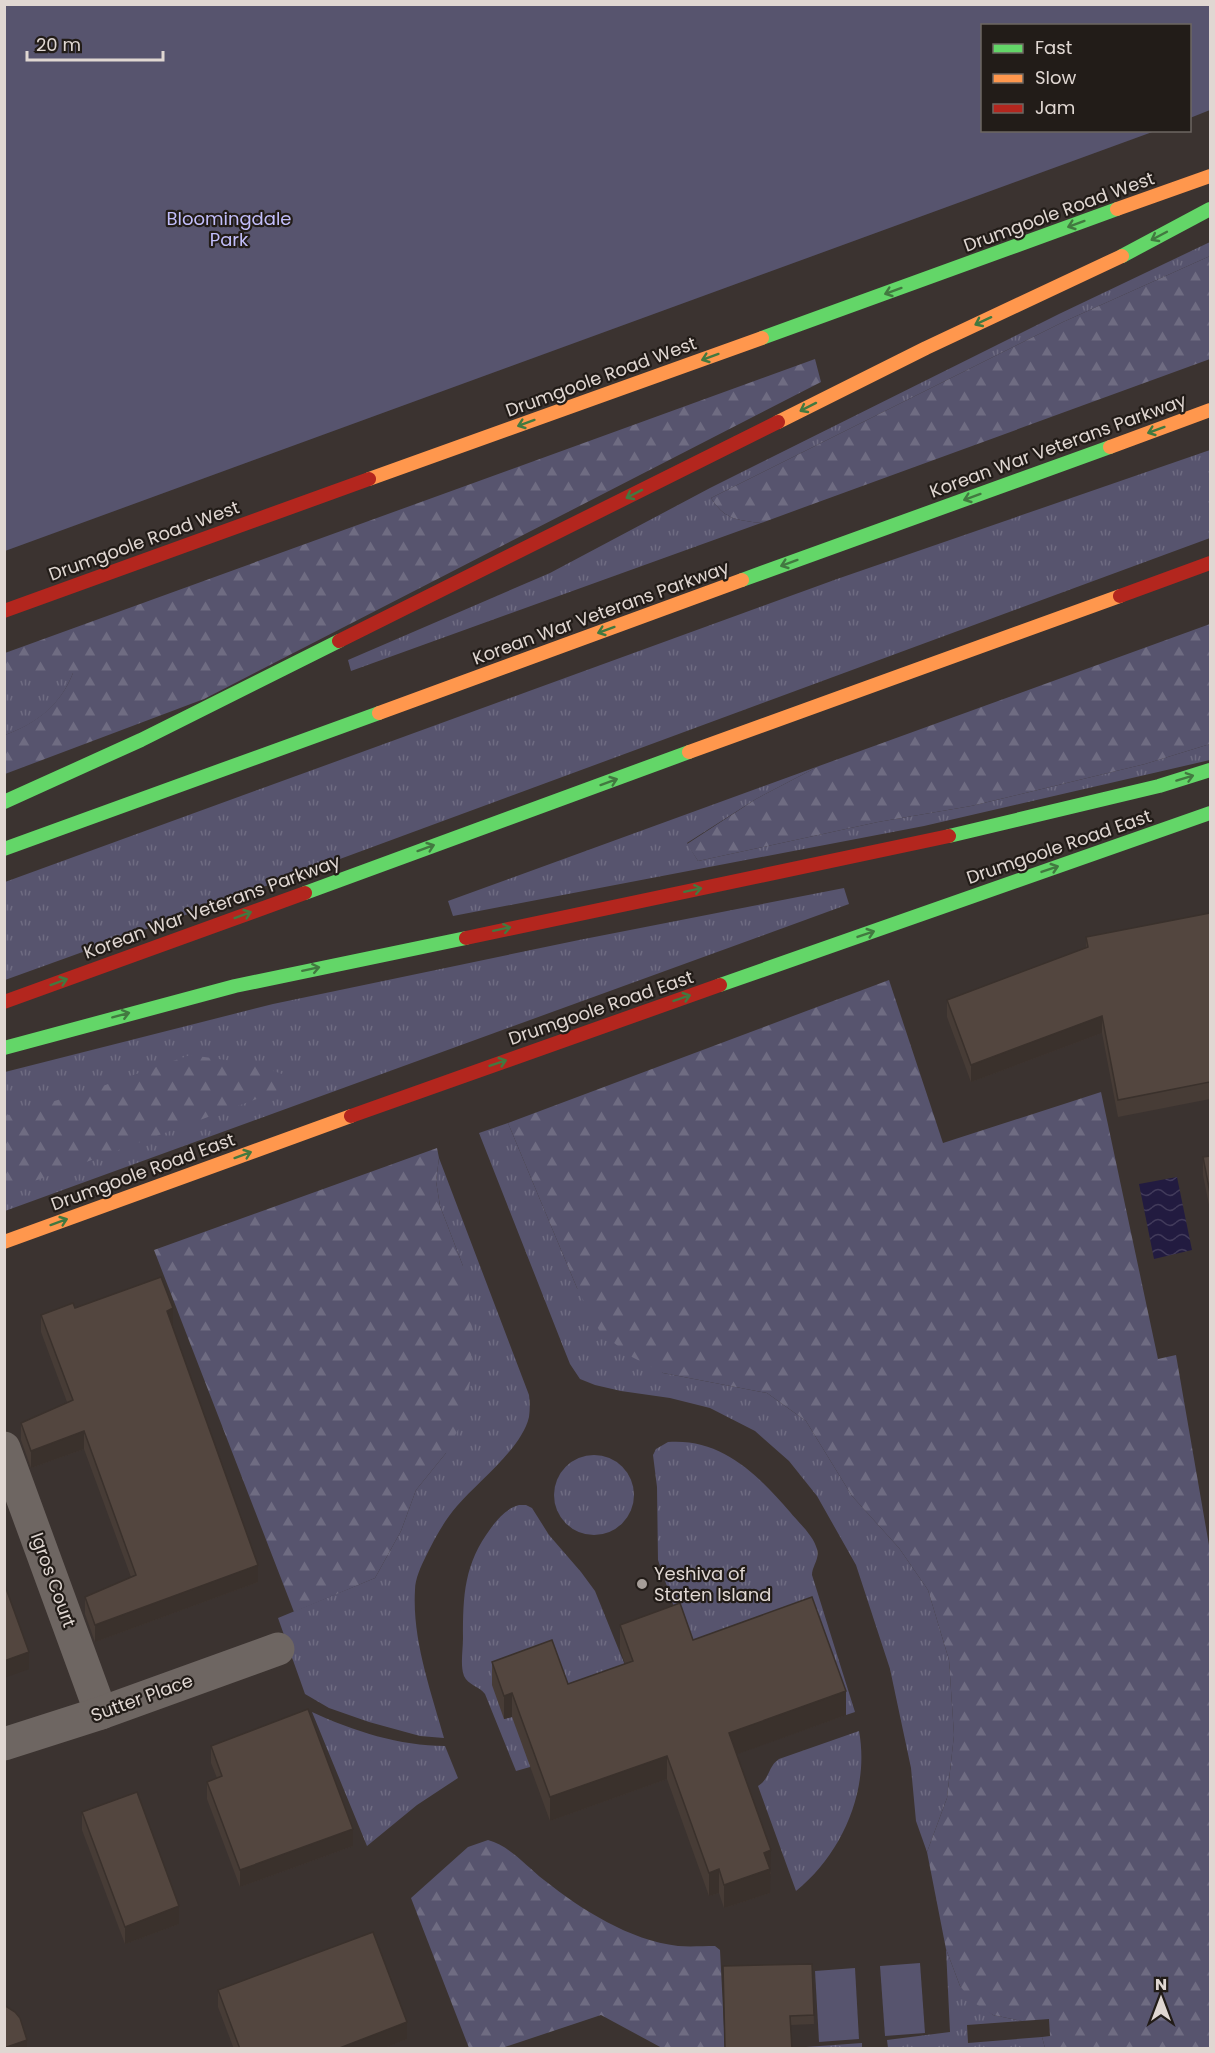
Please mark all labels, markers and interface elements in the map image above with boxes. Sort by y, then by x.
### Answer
scale bar [27,24,164,62]
legend [981,24,1191,132]
text: 20 m [36,32,81,57]
text: Fast [1035,35,1072,60]
text: Slow [1035,65,1077,90]
text: Jam [1035,95,1075,120]
street label: Drumgoole Road West [960,165,1158,258]
park label: Bloomingdale Park [166,206,292,252]
one-way arrow [1068,220,1086,231]
one-way arrow [1151,230,1168,242]
one-way arrow [884,286,903,297]
one-way arrow [975,316,993,328]
street label: Drumgoole Road West [502,330,700,423]
one-way arrow [701,352,719,363]
street label: Korean War Veterans Parkway [926,387,1190,504]
one-way arrow [800,402,818,413]
one-way arrow [517,418,536,429]
one-way arrow [1147,425,1165,436]
one-way arrow [625,489,643,500]
one-way arrow [963,492,982,503]
street label: Drumgoole Road West [45,494,243,587]
street label: Korean War Veterans Parkway [469,554,733,671]
one-way arrow [780,559,799,570]
one-way arrow [597,626,616,637]
one-way arrow [1175,772,1194,783]
one-way arrow [599,775,618,786]
street label: Drumgoole Road East [963,803,1155,890]
one-way arrow [416,842,435,853]
street label: Korean War Veterans Parkway [80,848,344,965]
one-way arrow [1040,863,1059,874]
one-way arrow [682,884,702,895]
one-way arrow [233,908,252,919]
one-way arrow [491,923,511,934]
one-way arrow [856,927,875,938]
one-way arrow [301,963,320,974]
street label: Drumgoole Road East [505,964,697,1051]
one-way arrow [50,975,68,986]
one-way arrow [672,992,691,1003]
one-way arrow [112,1009,131,1021]
one-way arrow [488,1056,507,1067]
street label: Drumgoole Road East [47,1127,238,1216]
one-way arrow [233,1149,252,1160]
one-way arrow [49,1215,68,1226]
street label: Igros Court [25,1529,82,1631]
place label: Yeshiva of Staten Island [654,1561,771,1607]
marker: Yeshiva of Staten Island [635,1577,649,1591]
street label: Sutter Place [87,1667,196,1728]
north arrow [1131,1969,1191,2029]
text: N [1155,1973,1167,1996]

